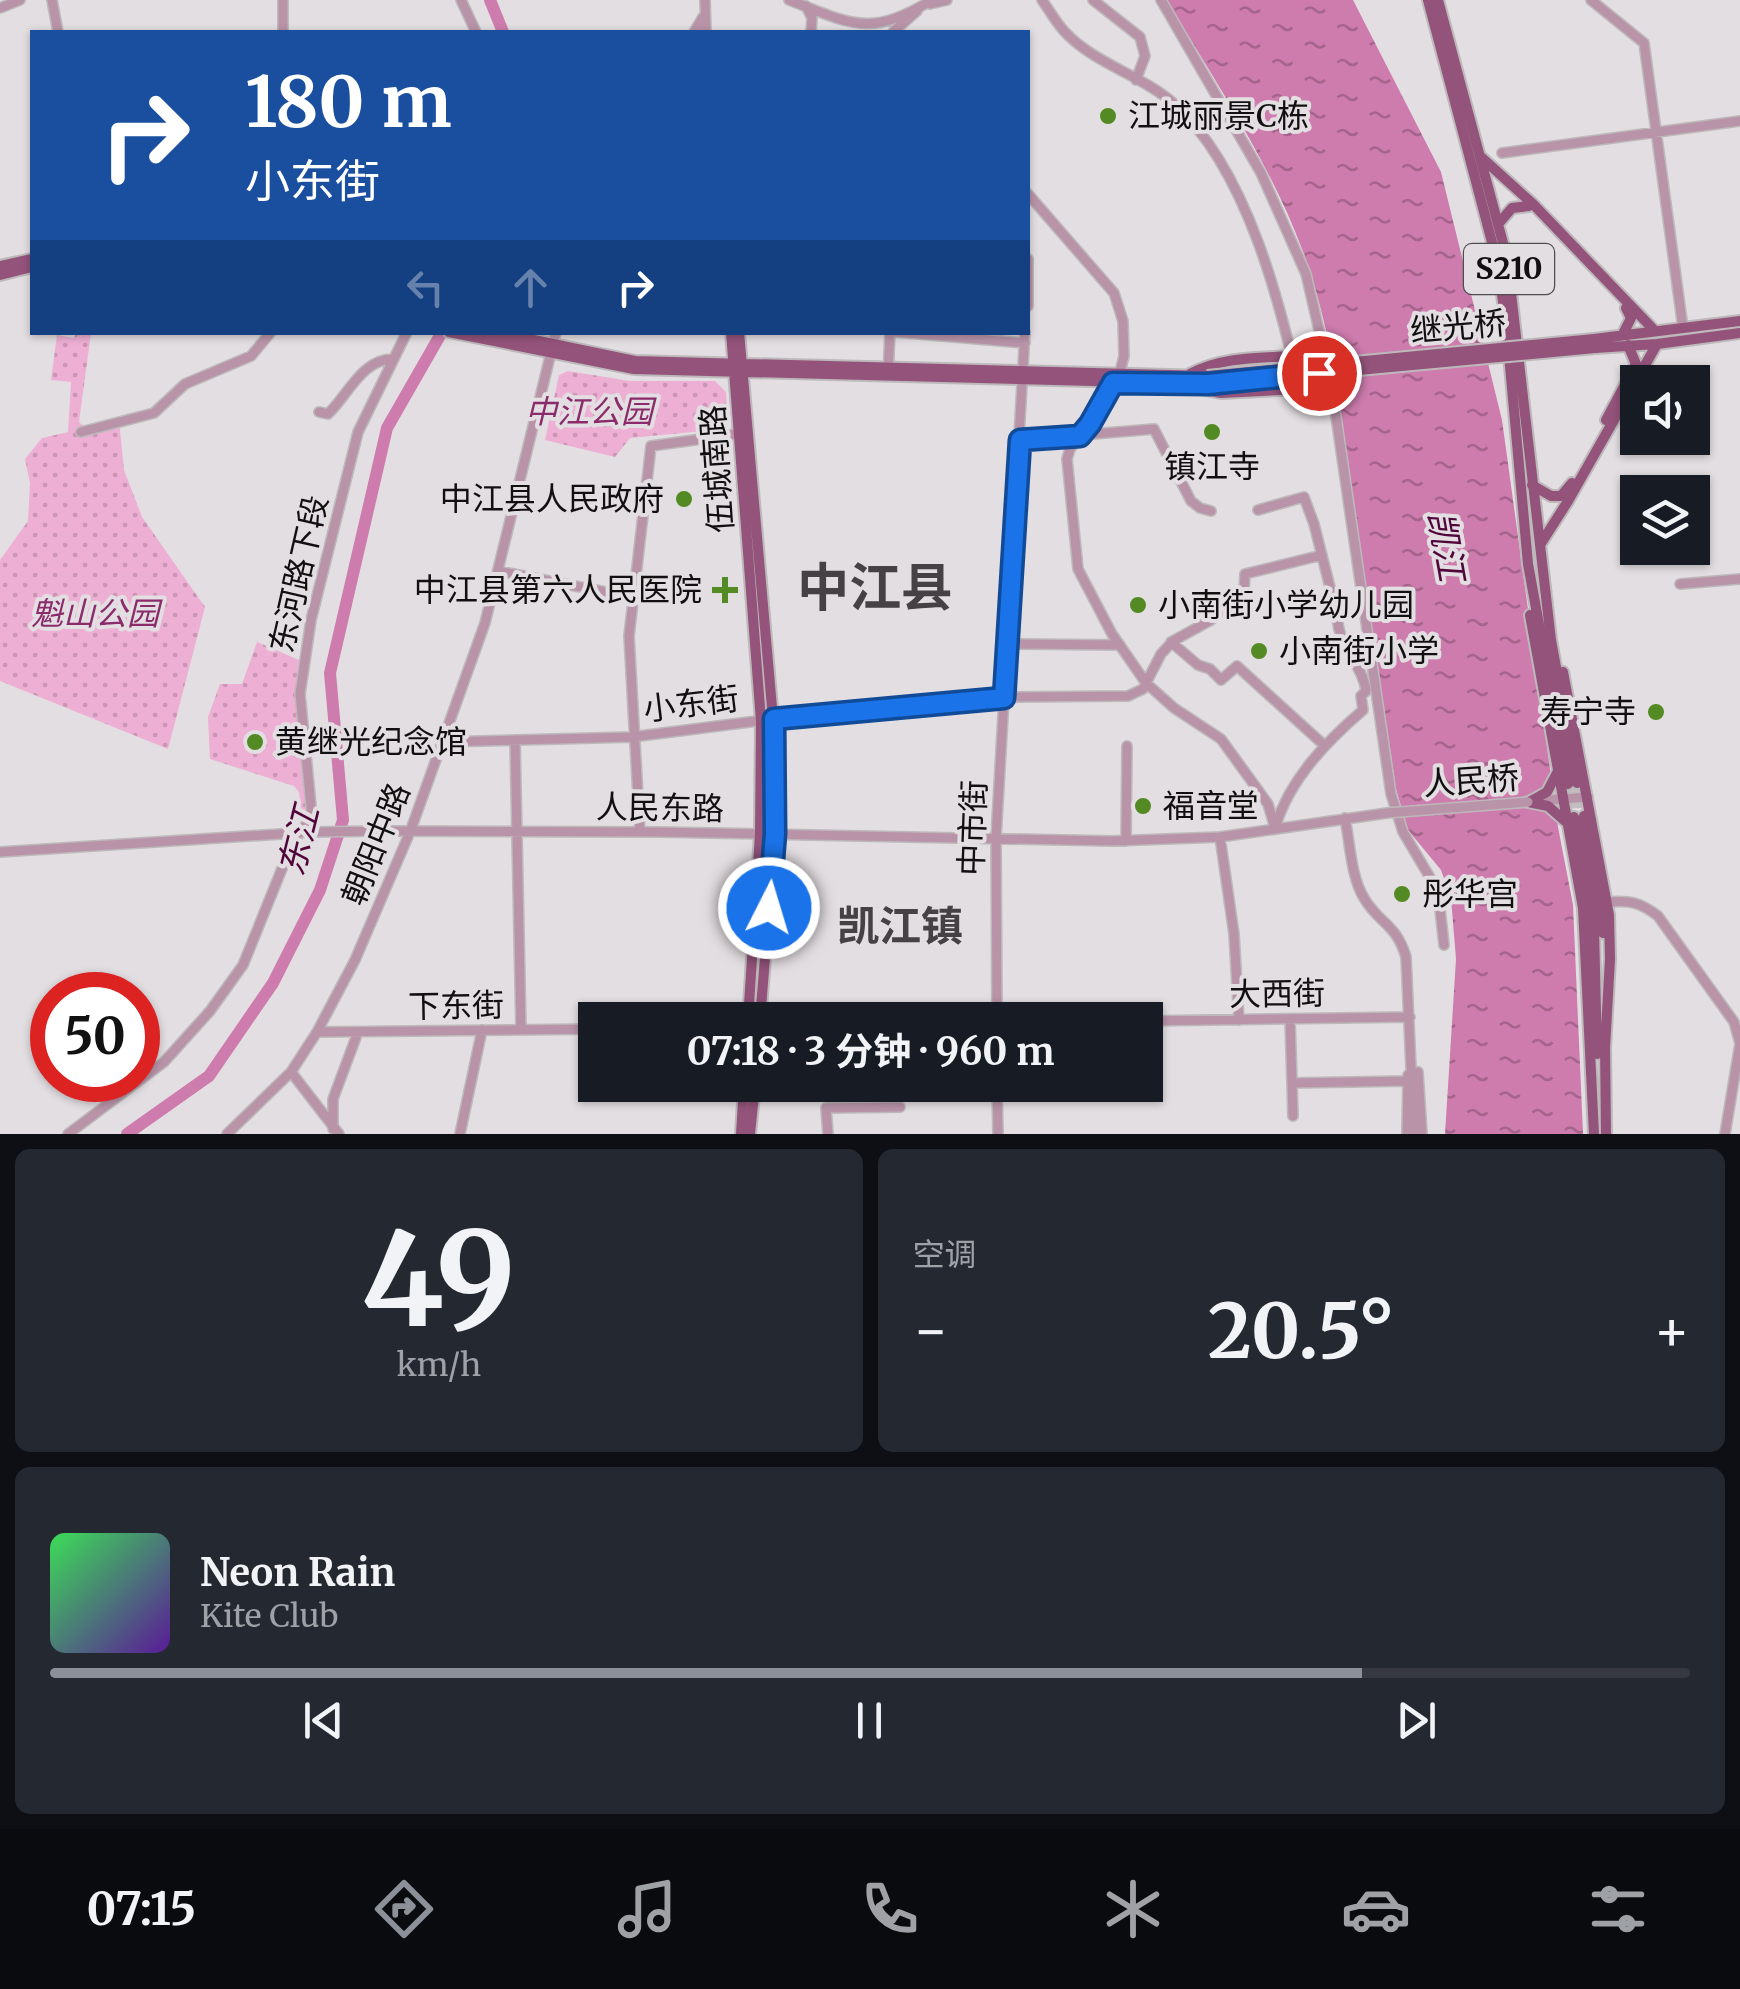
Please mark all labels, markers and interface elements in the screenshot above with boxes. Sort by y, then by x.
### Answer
text: 180 m [245,58,452,146]
icon: right [80,70,210,200]
place label: 江城丽景C栋 [1128,96,1309,136]
marker: 江城丽景C栋 [1097,105,1119,127]
text: 小东街 [245,153,380,209]
road number: S210 [1464,244,1554,294]
icon: left [398,260,453,315]
icon: ahead [503,260,558,315]
icon: right [608,260,663,315]
street label: 继光桥 [1408,303,1508,351]
pin [1277,331,1362,416]
icon: arrive [1292,346,1347,401]
map controls [1620,365,1710,565]
button: sound [1620,365,1710,455]
park label: 中江公园 [525,392,657,432]
street label: 伍城南路 [693,404,741,534]
marker: 镇江寺 [1201,421,1223,443]
place label: 镇江寺 [1164,447,1260,487]
button: layers [1620,475,1710,565]
place label: 中江县人民政府 [440,479,664,519]
marker: 中江县人民政府 [673,488,695,510]
street label: 东河路下段 [262,492,336,656]
water label: 凯江 [1418,508,1474,588]
district label: 中江县 [797,555,953,620]
place label: 中江县第六人民医院 [414,570,702,610]
marker: 中江县第六人民医院 [712,577,738,603]
place label: 小南街小学幼儿园 [1158,585,1414,625]
park label: 魁山公园 [31,594,163,634]
marker: 小南街小学幼儿园 [1127,594,1149,616]
place label: 小南街小学 [1279,631,1439,671]
marker: 小南街小学 [1248,640,1270,662]
street label: 小东街 [641,678,741,730]
place label: 寿宁寺 [1540,692,1636,732]
marker: 寿宁寺 [1645,701,1667,723]
place label: 黄继光纪念馆 [275,722,467,762]
marker: 黄继光纪念馆 [244,731,266,753]
street label: 人民桥 [1422,758,1520,804]
street label: 朝阳中路 [333,777,419,911]
street label: 中市街 [951,779,995,877]
place label: 福音堂 [1163,786,1259,826]
street label: 人民东路 [596,787,724,829]
marker: 福音堂 [1132,795,1154,817]
water label: 东江 [269,798,330,880]
position arrow [717,856,821,960]
place label: 彤华宫 [1422,874,1518,914]
marker: 彤华宫 [1391,883,1413,905]
district label: 凯江镇 [837,900,963,952]
speed limit sign: 50 [30,972,160,1102]
street label: 大西街 [1229,973,1325,1015]
street label: 下东街 [408,985,504,1027]
text: 07:18 · 3 分钟 · 960 m [686,1028,1055,1075]
text: 49 [361,1198,516,1361]
text: 空调 [913,1235,977,1275]
text: 20.5° [1208,1284,1395,1378]
text: − [913,1296,949,1365]
text: + [1653,1296,1690,1365]
text: km/h [396,1345,481,1385]
text: Neon Rain [200,1549,395,1596]
text: Kite Club [200,1596,338,1636]
icon: previous [296,1693,351,1748]
icon: pause [842,1693,897,1748]
icon: next [1389,1693,1444,1748]
icon: directions [369,1874,439,1944]
icon: music [612,1874,682,1944]
icon: phone [855,1874,925,1944]
icon: climate [1098,1874,1168,1944]
icon: car [1341,1874,1411,1944]
icon: filters [1583,1874,1653,1944]
text: 07:15 [86,1881,196,1937]

